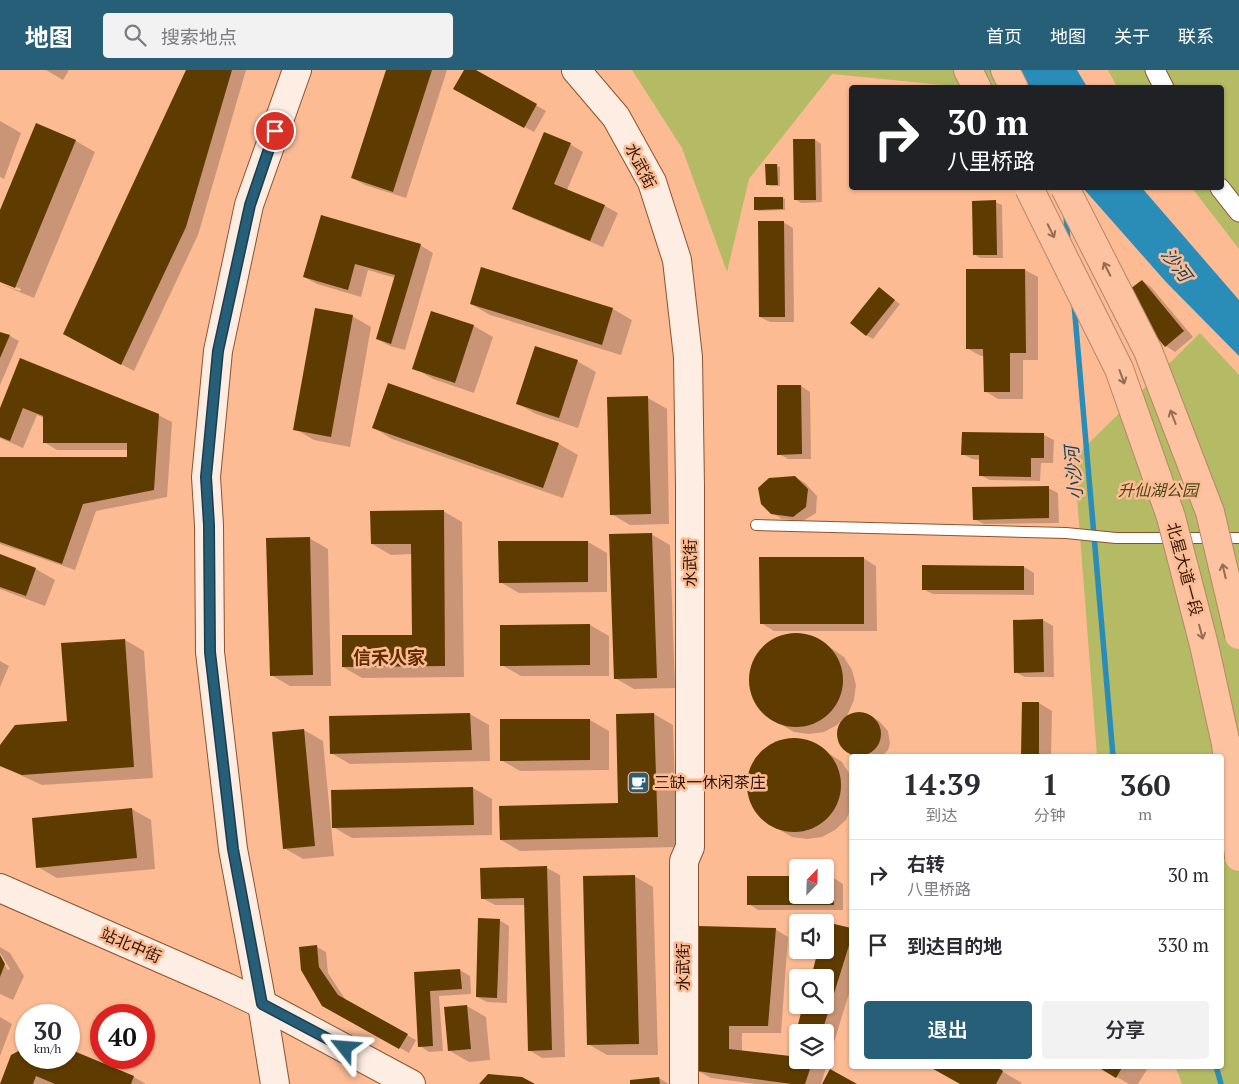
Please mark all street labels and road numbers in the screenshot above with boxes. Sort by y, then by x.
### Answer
street label: 水武街 [620,140,662,192]
street label: 北星大道一段 [1162,520,1208,618]
street label: 水武街 [679,539,701,587]
street label: 站北中街 [97,922,165,968]
street label: 水武街 [672,943,694,991]

